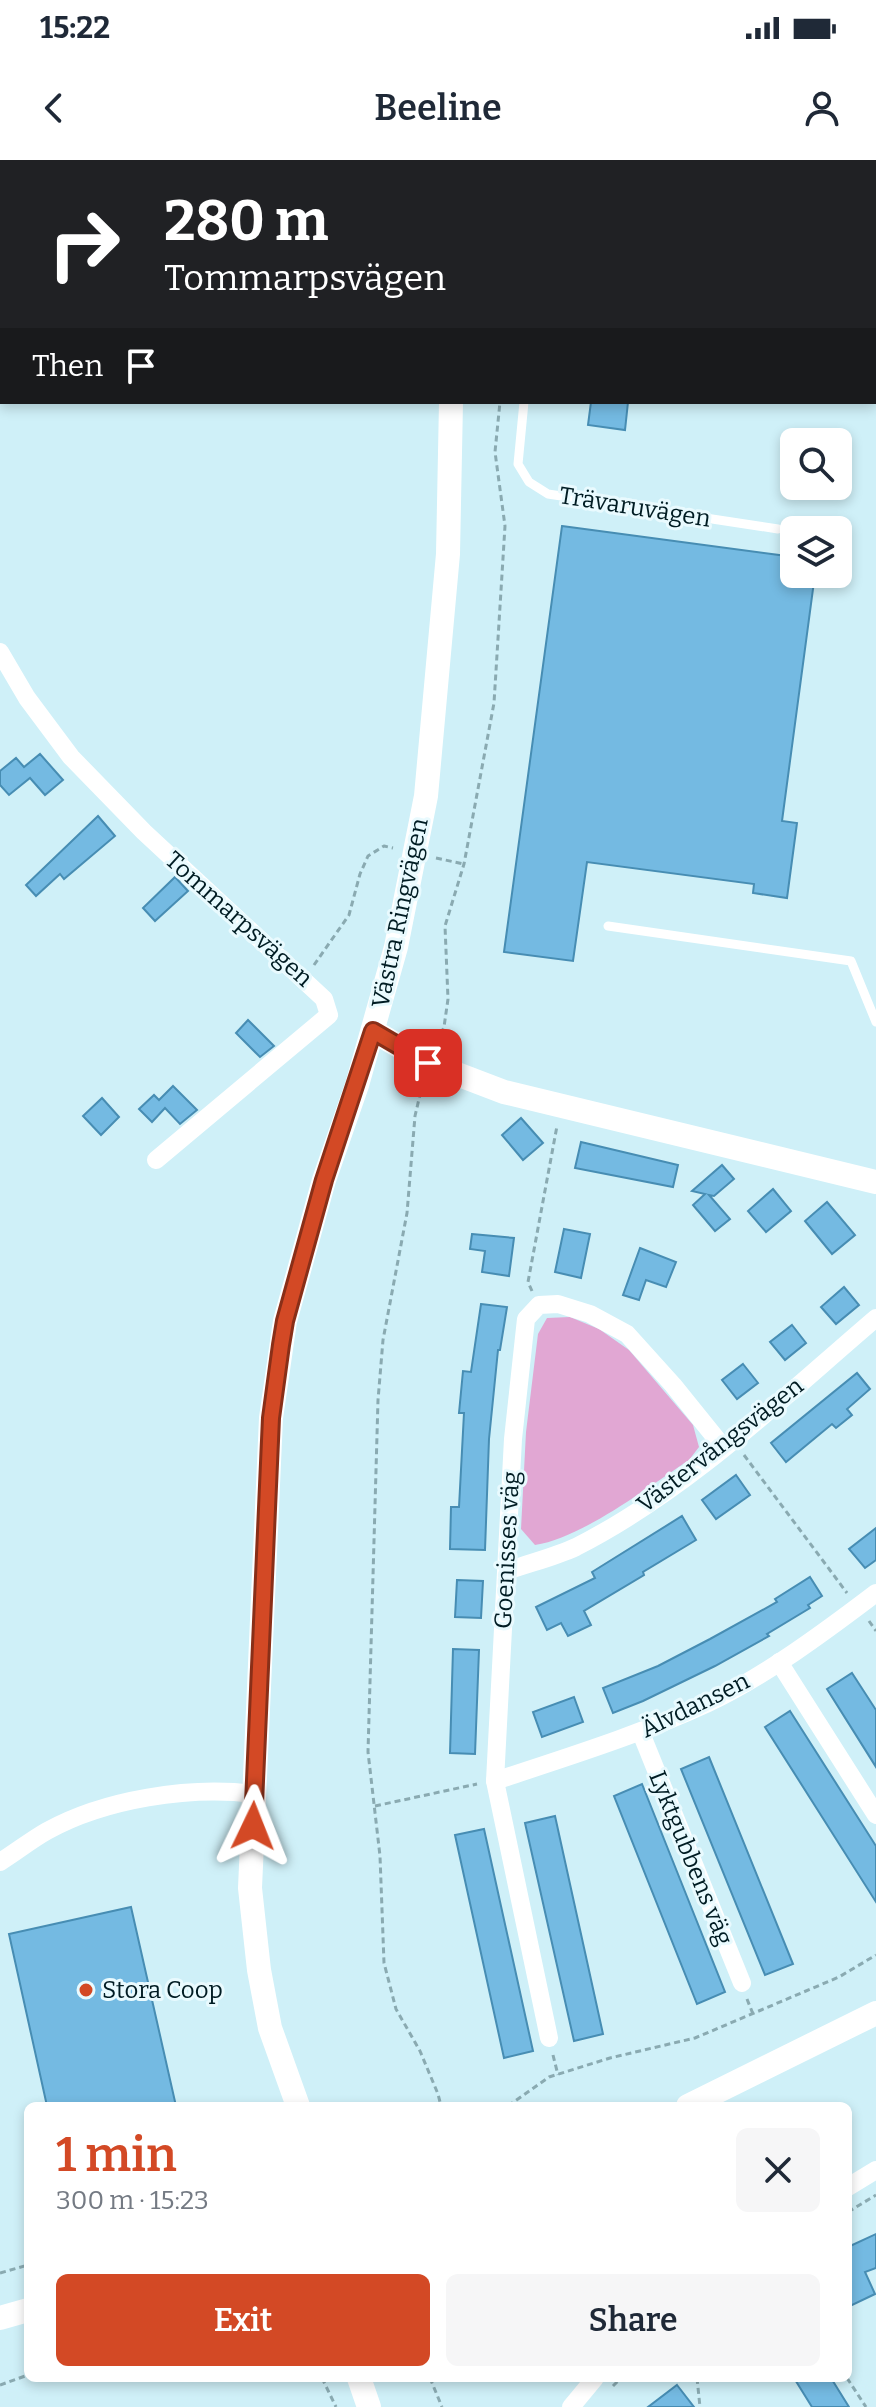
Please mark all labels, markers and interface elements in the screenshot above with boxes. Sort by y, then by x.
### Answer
text: 15:22 [40,10,110,46]
icon: back [32,86,76,130]
text: Beeline [374,86,502,130]
icon: person [800,86,844,130]
text: 280 m [164,188,328,255]
icon: right [32,192,136,296]
text: Tommarpsvägen [164,256,446,300]
icon: arrive [119,344,163,388]
text: Then [32,348,103,384]
map controls [780,428,852,588]
button: search [780,428,852,500]
street label: Trävaruvägen [557,481,713,533]
button: layers [780,516,852,588]
street label: Västra Ringvägen [366,816,434,1010]
street label: Tommarpsvägen [160,846,318,992]
pin [394,1029,462,1097]
icon: arrive [406,1041,450,1085]
street label: Västervångsvägen [631,1371,809,1519]
street label: Goenisses väg [489,1470,525,1630]
street label: Älvdansen [636,1667,754,1743]
street label: Lyktgubbens väg [643,1767,739,1949]
position arrow [211,1784,295,1868]
place label: Stora Coop [102,1976,223,2004]
marker: Stora Coop [77,1981,95,1999]
text: 1 min [56,2126,177,2184]
button: close [736,2128,820,2212]
text: 300 m · 15:23 [56,2185,209,2216]
button: Exit [56,2274,430,2366]
button: Share [446,2274,820,2366]

